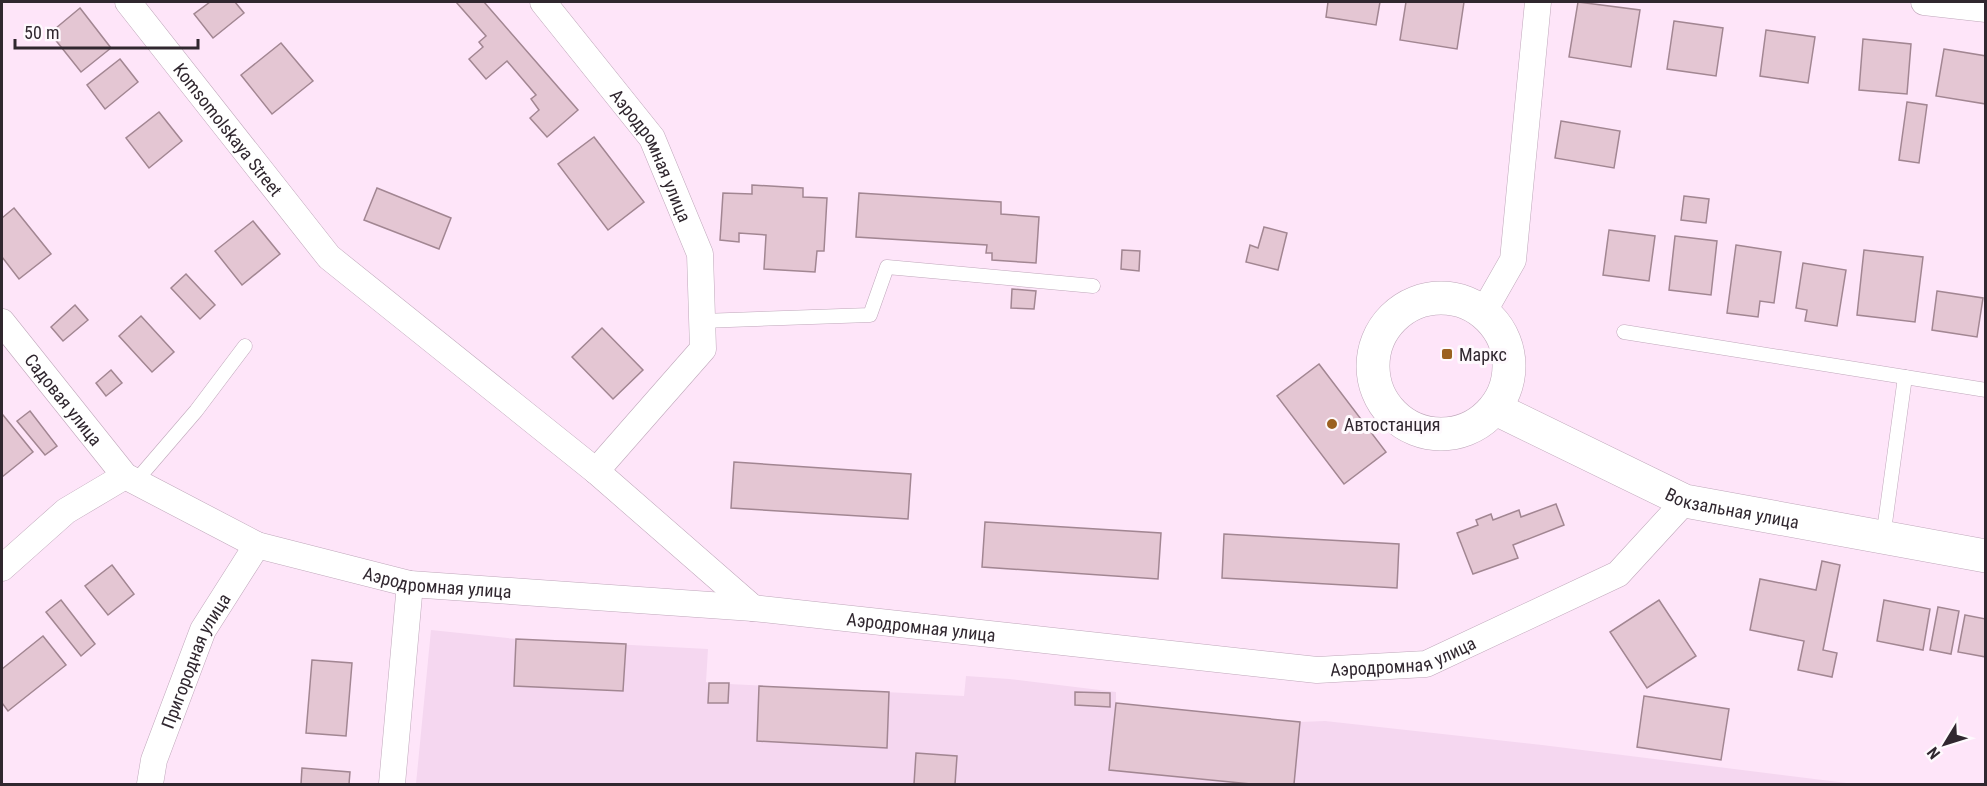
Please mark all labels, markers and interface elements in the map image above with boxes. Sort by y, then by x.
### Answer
scale bar [15,12,198,50]
text: 50 m [24,22,59,43]
street label: Komsomolskaya Street [169,59,287,200]
street label: Аэродромная улица [606,85,696,225]
place label: Маркс [1459,344,1507,365]
marker: Маркс [1440,347,1454,361]
street label: Садовая улица [21,349,107,450]
place label: Автостанция [1344,414,1441,435]
marker: Автостанция [1325,417,1339,431]
street label: Вокзальная улица [1662,483,1801,532]
street label: Аэродромная улица [361,562,512,602]
street label: Пригородная улица [156,589,234,731]
street label: Аэродромная улица [846,608,997,645]
street label: Аэродромная улица [1329,632,1479,680]
north arrow [1915,714,1975,774]
text: N [1923,743,1944,763]

